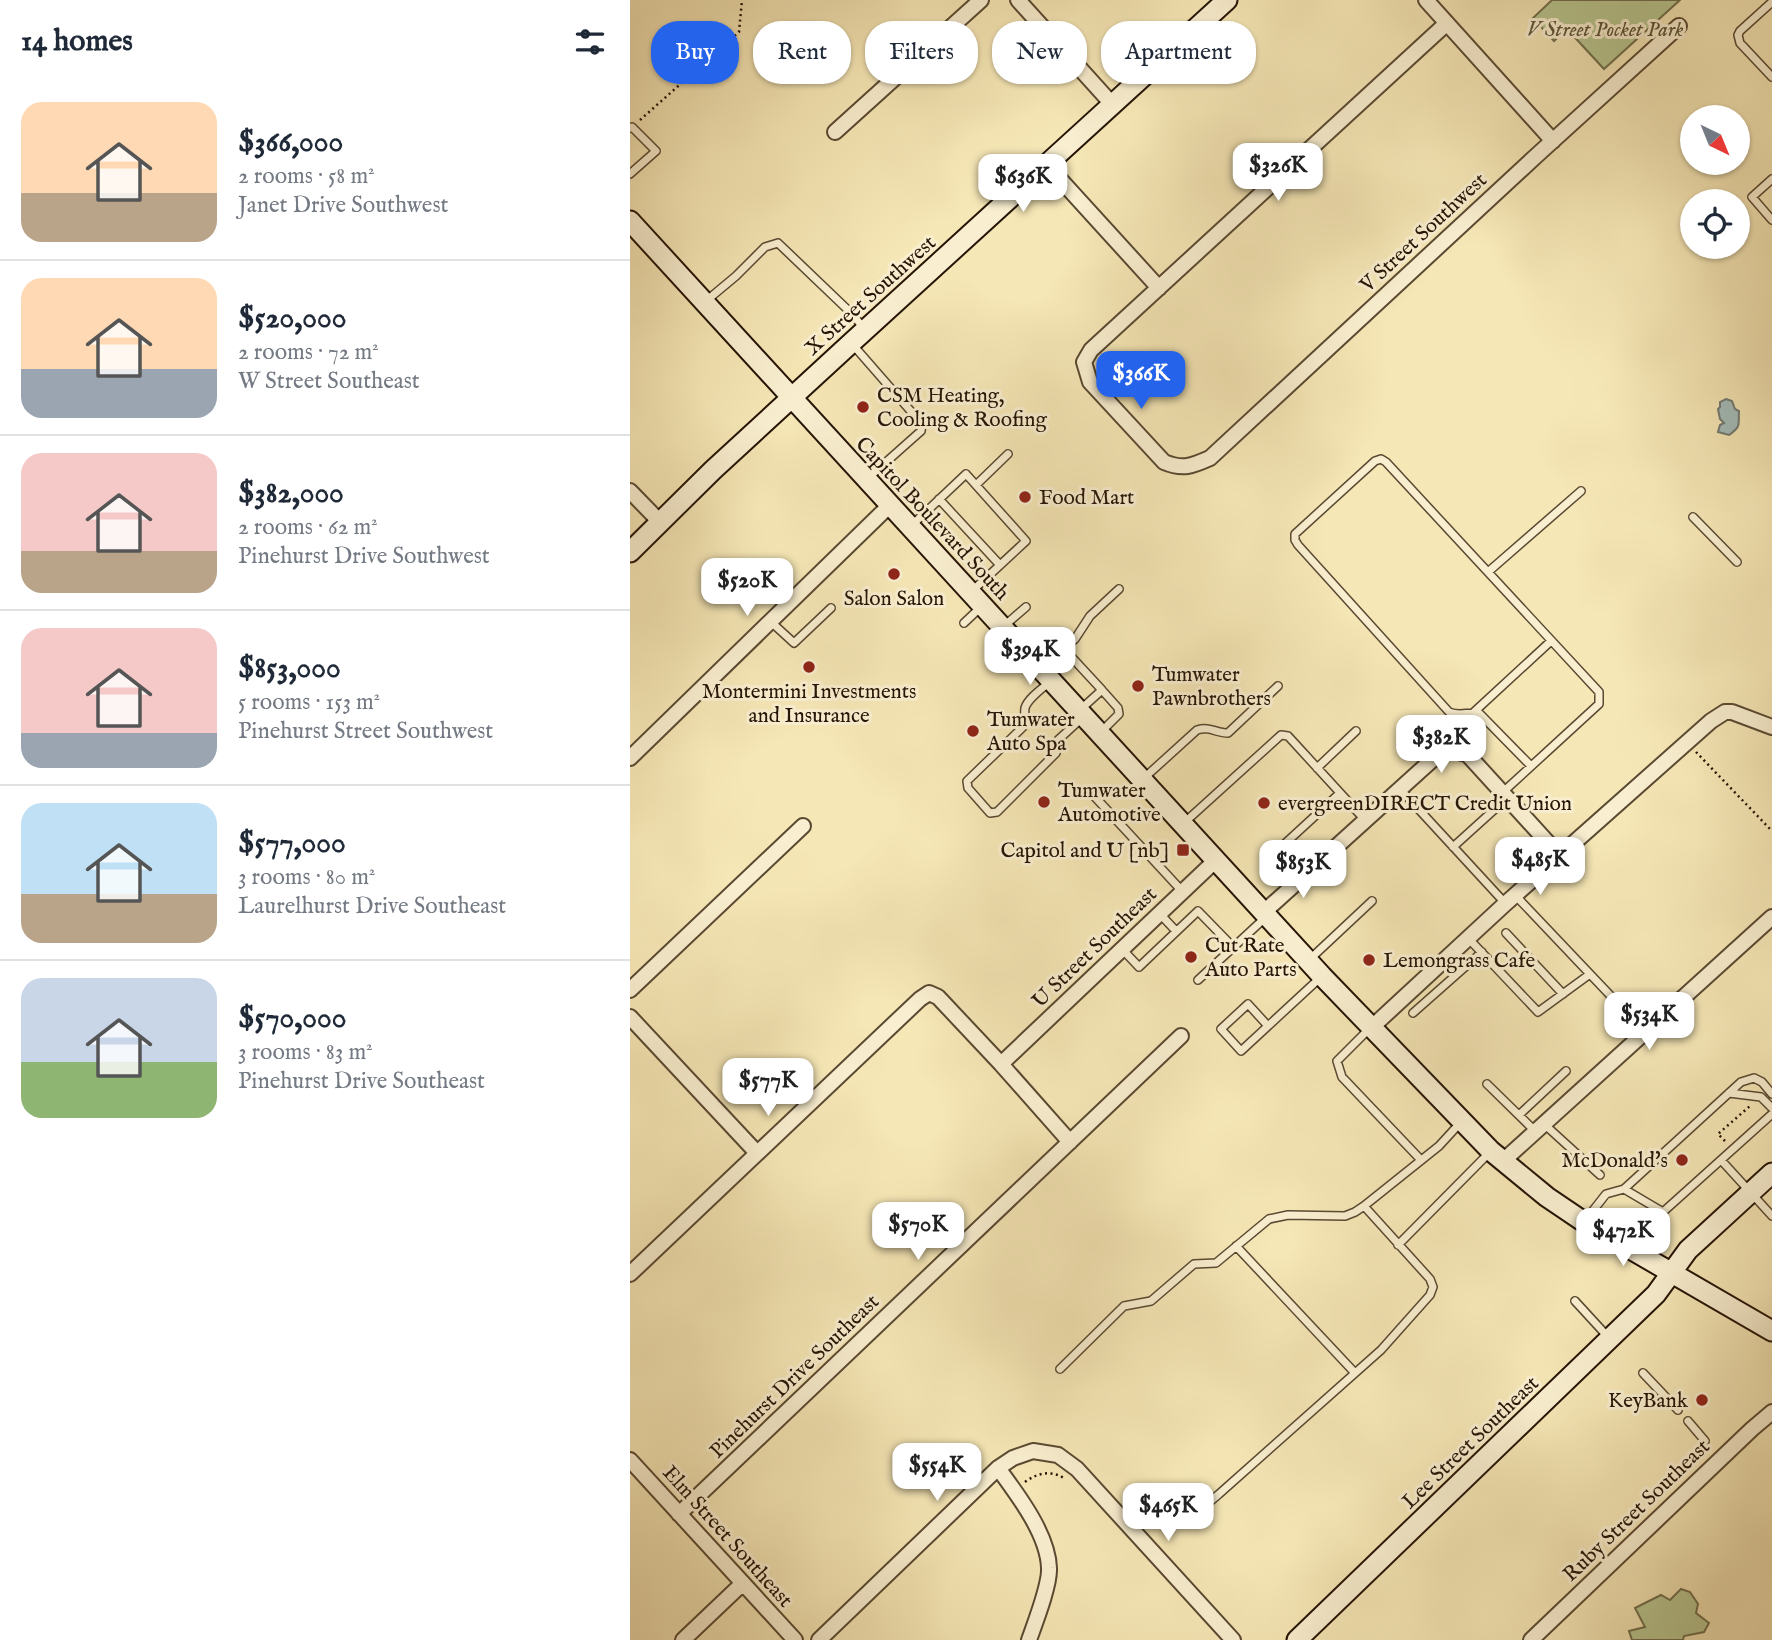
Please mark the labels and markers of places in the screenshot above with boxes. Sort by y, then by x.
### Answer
pin: $326K [1229,144,1327,203]
pin: $636K [974,154,1072,214]
pin: $366K [1092,352,1190,411]
place label: CSM Heating, Cooling & Roofing [877,383,1047,434]
marker: CSM Heating, Cooling & Roofing [855,399,871,415]
place label: Food Mart [1039,485,1134,512]
marker: Food Mart [1017,489,1033,505]
pin: $520K [698,558,796,618]
marker: Salon Salon [886,566,902,582]
place label: Salon Salon [844,586,944,613]
pin: $394K [981,628,1079,687]
marker: Montermini Investments and Insurance [801,659,817,675]
place label: Tumwater Pawnbrothers [1152,662,1271,713]
marker: Tumwater Pawnbrothers [1130,678,1146,694]
place label: Montermini Investments and Insurance [702,679,916,730]
place label: Tumwater Auto Spa [986,707,1075,758]
pin: $382K [1392,716,1490,775]
marker: Tumwater Auto Spa [965,723,981,739]
place label: Tumwater Automotive [1057,778,1161,829]
place label: evergreenDIRECT Credit Union [1278,791,1572,818]
marker: Tumwater Automotive [1036,794,1052,810]
marker: evergreenDIRECT Credit Union [1256,795,1272,811]
place label: Capitol and U [nb] [1000,838,1169,865]
pin: $485K [1491,838,1589,897]
pin: $853K [1254,841,1352,900]
marker: Capitol and U [nb] [1175,842,1191,858]
place label: Cut Rate Auto Parts [1204,933,1297,984]
place label: Lemongrass Cafe [1383,948,1535,975]
marker: Cut Rate Auto Parts [1183,949,1199,965]
marker: Lemongrass Cafe [1361,952,1377,968]
pin: $534K [1600,992,1698,1052]
pin: $577K [719,1058,817,1118]
place label: McDonald's [1561,1148,1668,1175]
marker: McDonald's [1674,1152,1690,1168]
pin: $570K [869,1202,967,1262]
pin: $472K [1574,1208,1672,1268]
place label: KeyBank [1608,1388,1689,1415]
marker: KeyBank [1694,1392,1710,1408]
pin: $554K [888,1444,986,1503]
pin: $465K [1119,1484,1217,1543]

